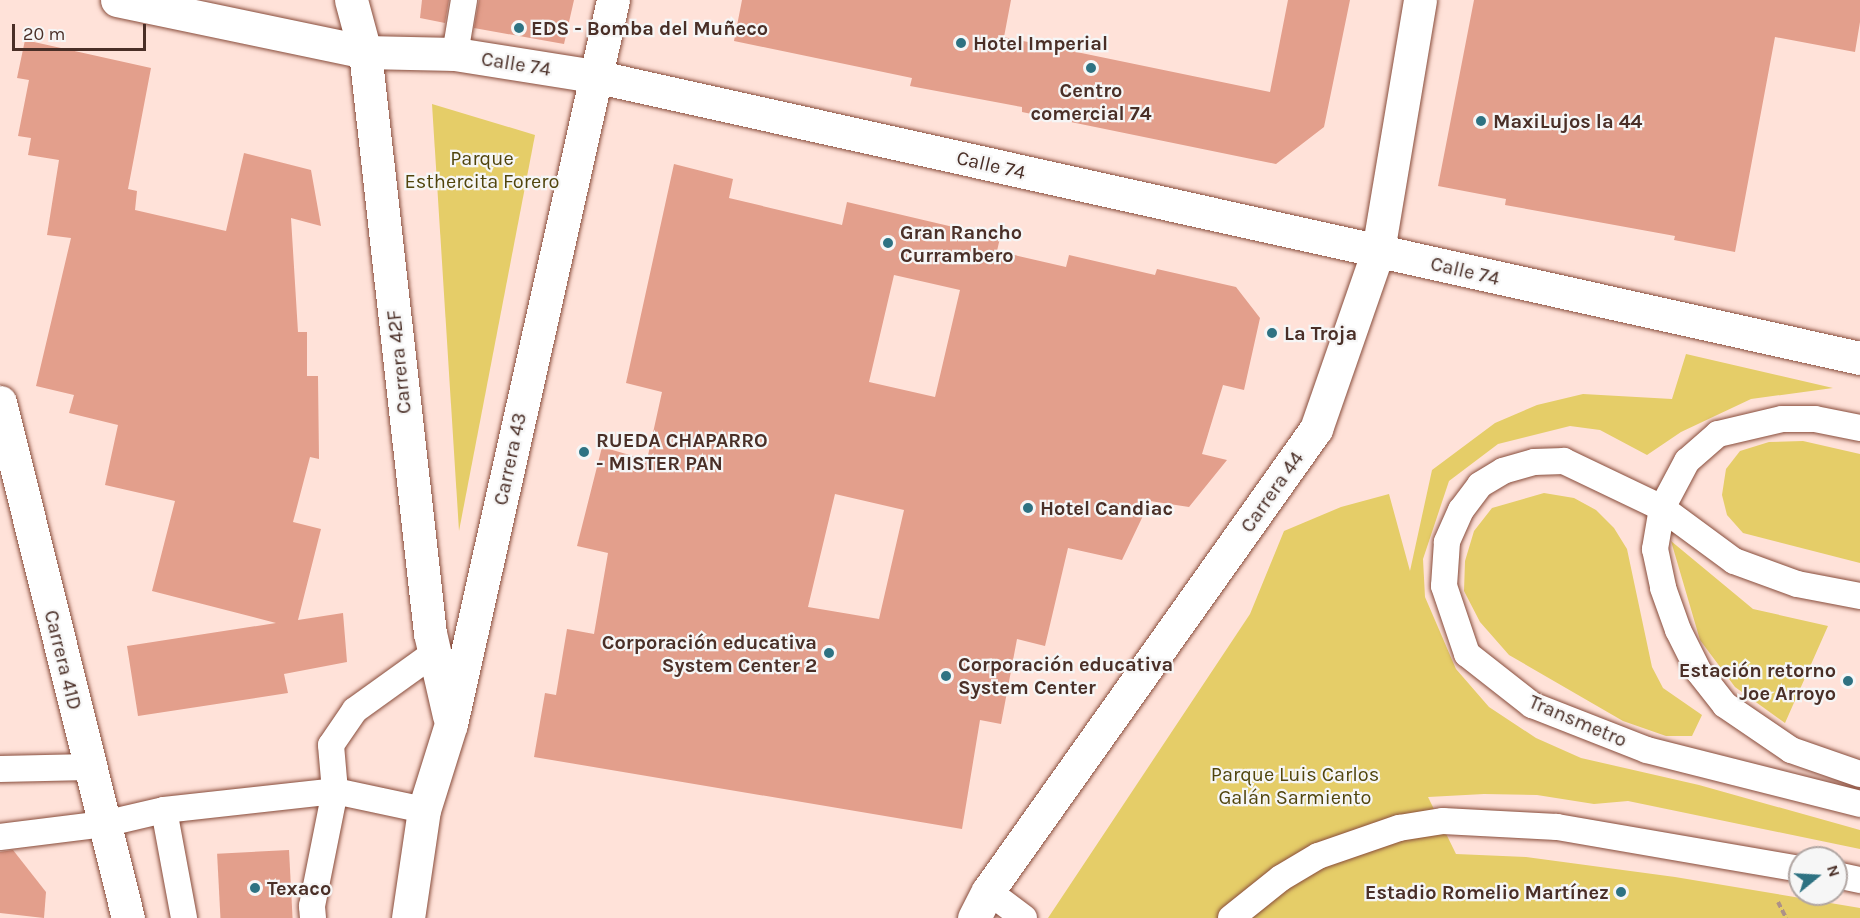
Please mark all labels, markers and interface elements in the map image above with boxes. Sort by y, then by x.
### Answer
scale bar [15,12,148,50]
place label: EDS - Bomba del Muñeco [531,16,768,40]
marker: EDS - Bomba del Muñeco [512,21,526,35]
text: 20 m [23,23,65,45]
place label: Hotel Imperial [973,31,1108,55]
marker: Hotel Imperial [954,36,968,50]
street label: Calle 74 [480,47,552,81]
marker: Centro comercial 74 [1084,61,1098,75]
place label: Centro comercial 74 [1030,78,1152,125]
place label: MaxiLujos la 44 [1493,109,1643,133]
marker: MaxiLujos la 44 [1474,114,1488,128]
street label: Calle 74 [954,145,1028,185]
park label: Parque Esthercita Forero [405,146,559,193]
place label: Gran Rancho Currambero [900,220,1022,267]
marker: Gran Rancho Currambero [881,236,895,250]
street label: Calle 74 [1428,251,1502,291]
street label: Carrera 42F [382,309,416,415]
place label: La Troja [1284,321,1357,345]
marker: La Troja [1265,326,1279,340]
street label: Carrera 43 [488,411,532,507]
place label: RUEDA CHAPARRO - MISTER PAN [596,428,768,475]
marker: RUEDA CHAPARRO - MISTER PAN [577,445,591,459]
street label: Carrera 44 [1235,447,1309,537]
place label: Hotel Candiac [1040,496,1173,520]
marker: Hotel Candiac [1021,501,1035,515]
street label: Carrera 41D [39,608,87,712]
place label: Corporación educativa System Center 2 [602,630,817,677]
marker: Corporación educativa System Center 2 [822,646,836,660]
place label: Corporación educativa System Center [958,652,1173,699]
place label: Estación retorno Joe Arroyo [1679,658,1836,705]
marker: Corporación educativa System Center [939,669,953,683]
marker: Estación retorno Joe Arroyo [1841,674,1855,688]
street label: Transmetro [1525,690,1631,752]
park label: Parque Luis Carlos Galán Sarmiento [1211,762,1379,809]
north arrow [1788,846,1848,906]
text: N [1823,862,1844,879]
place label: Texaco [267,876,331,900]
place label: Estadio Romelio Martínez [1365,880,1609,904]
marker: Texaco [248,881,262,895]
marker: Estadio Romelio Martínez [1614,885,1628,899]

